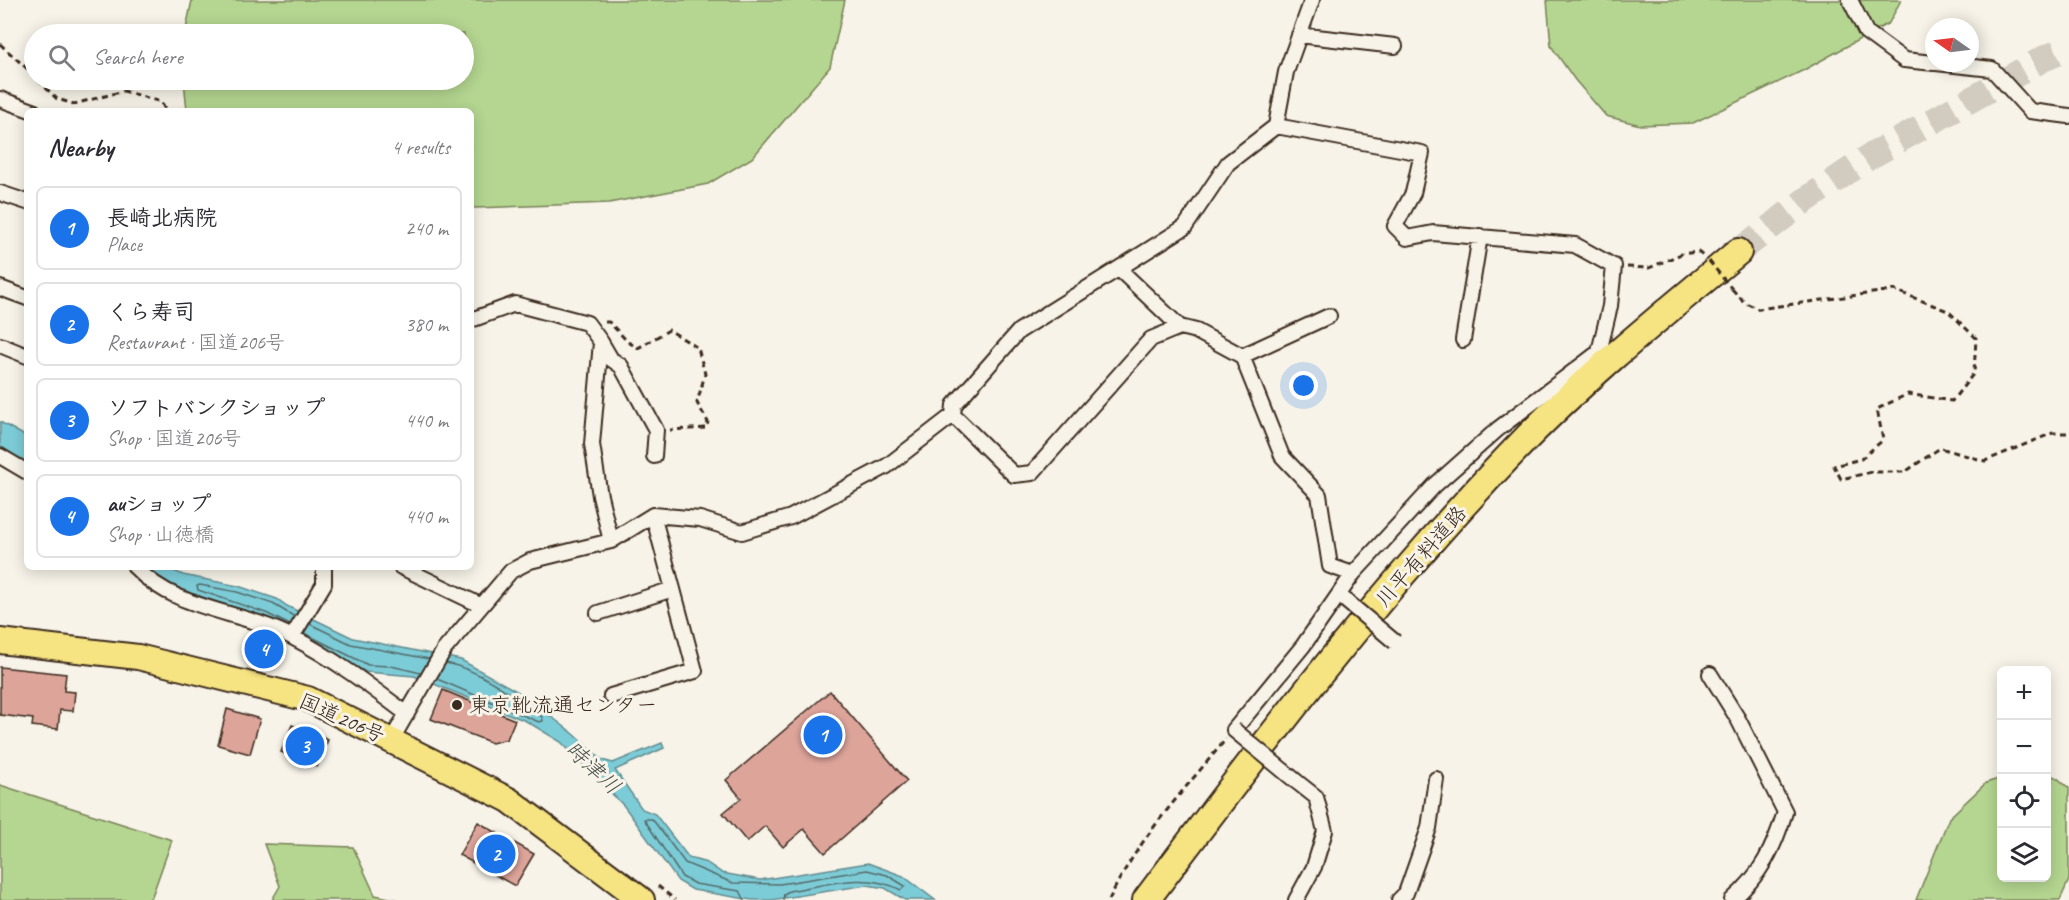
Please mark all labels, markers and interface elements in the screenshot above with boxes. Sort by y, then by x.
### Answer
north arrow [1925,18,1979,72]
search box [24,24,474,90]
icon: search [45,41,78,74]
text: Search here [93,43,183,71]
text: Nearby [48,131,113,164]
text: 4 results [391,135,450,160]
text: 長崎北病院 [107,204,217,232]
text: 1 [65,216,74,241]
text: 240 m [405,216,448,241]
text: Place [107,232,142,257]
text: くら寿司 [107,298,195,326]
text: 2 [65,312,74,337]
text: 380 m [405,312,448,337]
text: Restaurant · 国道206号 [107,330,285,355]
your location [1289,371,1318,400]
text: ソフトバンクショップ [107,394,325,422]
text: 3 [65,408,74,433]
text: 440 m [405,408,448,433]
text: Shop · 国道206号 [107,426,241,451]
text: auショップ [107,490,211,518]
street label: 川平有料道路 [1370,500,1472,612]
text: 4 [65,504,74,529]
text: 440 m [405,504,448,529]
text: Shop · 山徳橋 [107,522,214,547]
pin: 4 [244,626,284,672]
map controls [1997,666,2051,882]
button: + [1997,666,2051,720]
street label: 国道206号 [295,688,389,748]
place label: 東京靴流通センター [469,692,657,718]
marker: 東京靴流通センター [450,698,464,712]
pin: 1 [804,712,842,758]
button: − [1997,720,2051,774]
pin: 3 [286,724,324,768]
water label: 時津川 [559,735,627,801]
button: locate [1997,774,2051,828]
button: layers [1997,828,2051,882]
pin: 2 [476,832,516,876]

